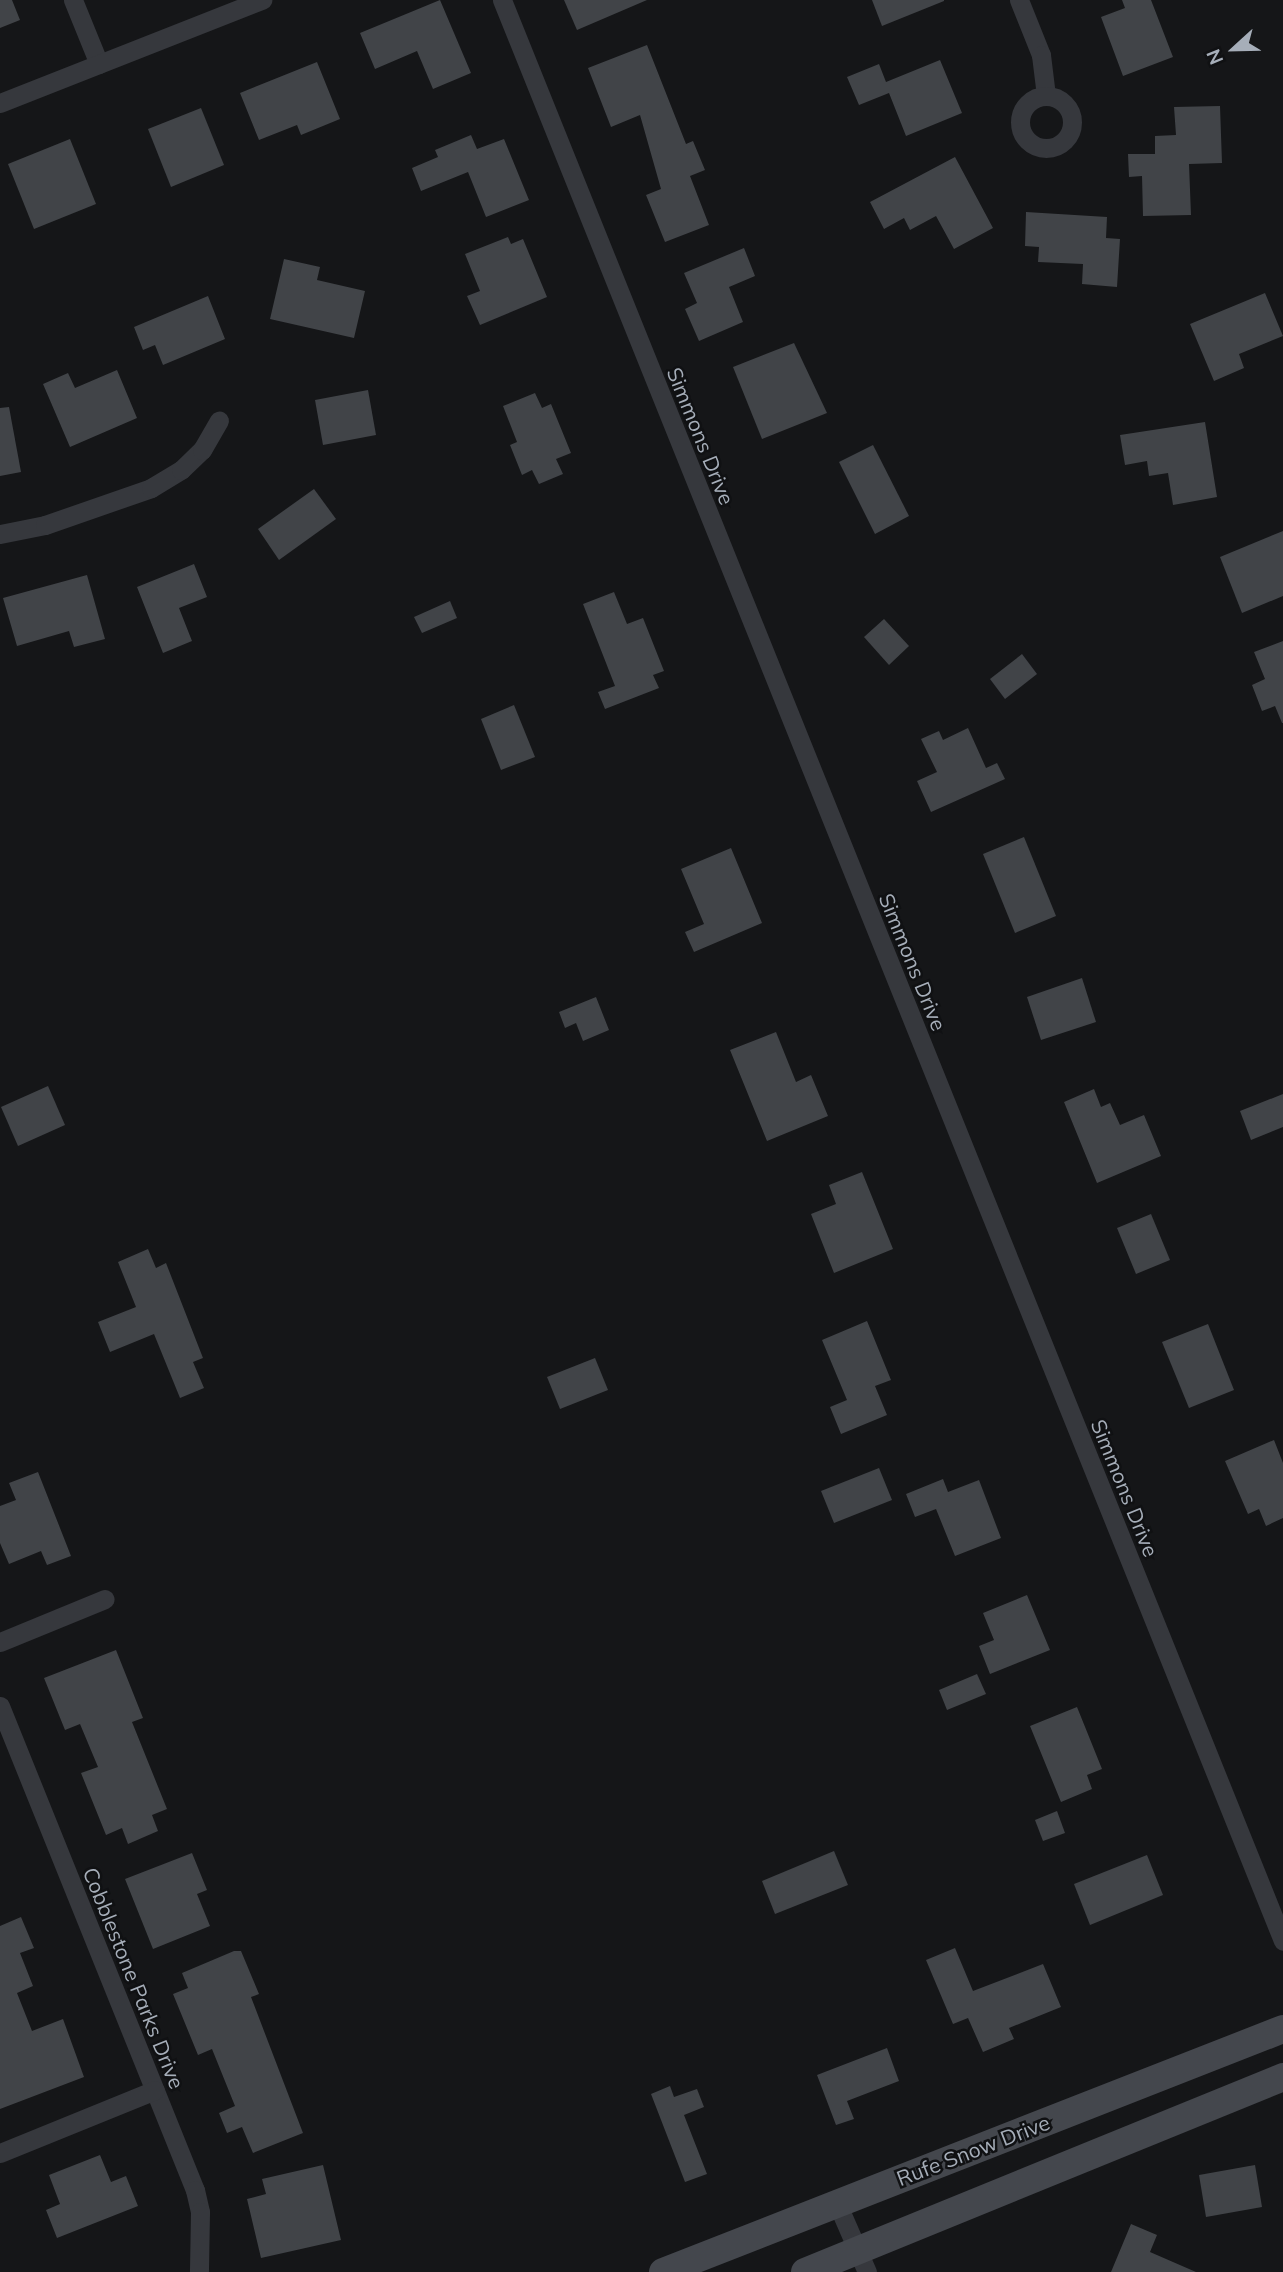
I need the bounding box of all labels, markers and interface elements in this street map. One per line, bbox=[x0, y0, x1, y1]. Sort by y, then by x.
north arrow bbox=[1199, 14, 1269, 84]
text: N bbox=[1201, 46, 1228, 68]
street label: Simmons Drive bbox=[662, 364, 740, 508]
street label: Simmons Drive bbox=[874, 890, 952, 1034]
street label: Simmons Drive bbox=[1086, 1416, 1164, 1560]
street label: Cobblestone Parks Drive bbox=[78, 1864, 190, 2092]
street label: Rufe Snow Drive bbox=[893, 2109, 1053, 2191]

